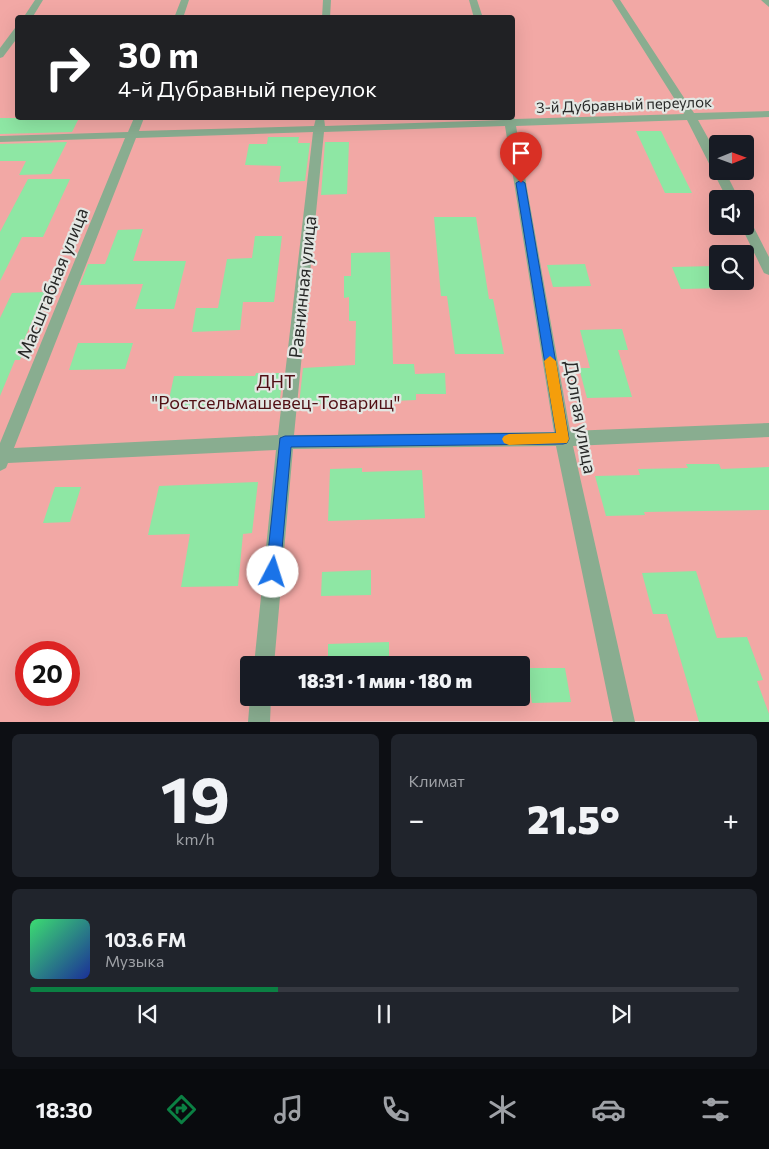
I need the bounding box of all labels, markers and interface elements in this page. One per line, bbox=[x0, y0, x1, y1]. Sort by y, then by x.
text: 30 m bbox=[118, 32, 199, 75]
icon: right bbox=[35, 35, 100, 100]
text: 4-й Дубравный переулок bbox=[118, 75, 377, 102]
street label: 3-й Дубравный переулок bbox=[536, 92, 712, 116]
pin bbox=[500, 132, 542, 183]
north arrow bbox=[709, 135, 754, 180]
map controls bbox=[709, 135, 754, 290]
icon: arrive bbox=[507, 139, 535, 167]
button: sound bbox=[709, 190, 754, 235]
street label: Масштабная улица bbox=[12, 204, 92, 362]
street label: Равнинная улица bbox=[284, 215, 320, 359]
button: search bbox=[709, 245, 754, 290]
street label: Долгая улица bbox=[560, 359, 602, 475]
park label: ДНТ "Ростсельмашевец-Товарищ" bbox=[152, 370, 400, 413]
position arrow bbox=[246, 545, 298, 597]
speed limit sign: 20 bbox=[15, 641, 80, 706]
text: 18:31 · 1 мин · 180 m bbox=[298, 669, 472, 692]
text: 19 bbox=[160, 757, 230, 836]
text: Климат bbox=[409, 771, 465, 790]
text: 21.5° bbox=[527, 795, 620, 842]
text: − bbox=[409, 802, 424, 836]
text: + bbox=[723, 802, 739, 836]
text: km/h bbox=[176, 829, 215, 848]
text: 103.6 FM bbox=[105, 928, 186, 951]
text: Музыка bbox=[105, 951, 164, 970]
icon: previous bbox=[134, 1000, 162, 1028]
icon: pause bbox=[370, 1000, 398, 1028]
icon: next bbox=[607, 1000, 635, 1028]
icon: directions bbox=[164, 1092, 199, 1127]
icon: music bbox=[271, 1092, 306, 1127]
icon: phone bbox=[378, 1092, 413, 1127]
icon: climate bbox=[485, 1092, 520, 1127]
icon: car bbox=[591, 1092, 626, 1127]
icon: filters bbox=[698, 1092, 733, 1127]
text: 18:30 bbox=[36, 1096, 93, 1123]

